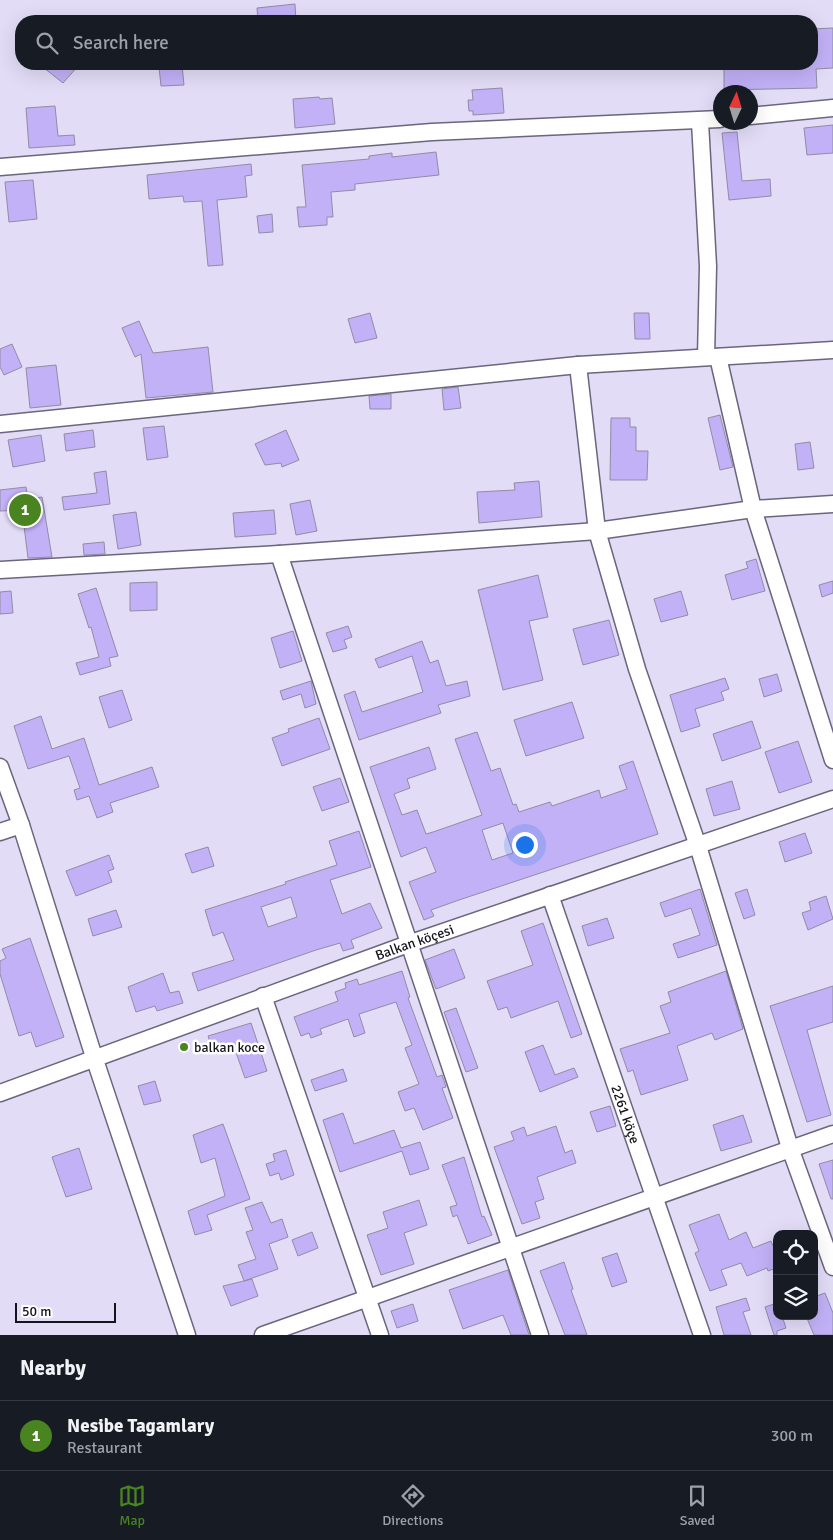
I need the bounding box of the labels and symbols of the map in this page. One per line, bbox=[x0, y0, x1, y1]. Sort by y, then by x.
north arrow bbox=[713, 85, 758, 130]
pin: 1 bbox=[9, 491, 41, 529]
your location bbox=[512, 832, 538, 858]
street label: Balkan köçesi bbox=[373, 921, 456, 964]
place label: balkan koce bbox=[194, 1039, 265, 1056]
marker: balkan koce bbox=[178, 1041, 190, 1053]
street label: 2261 köçe bbox=[608, 1083, 644, 1146]
scale bar bbox=[15, 1300, 116, 1323]

